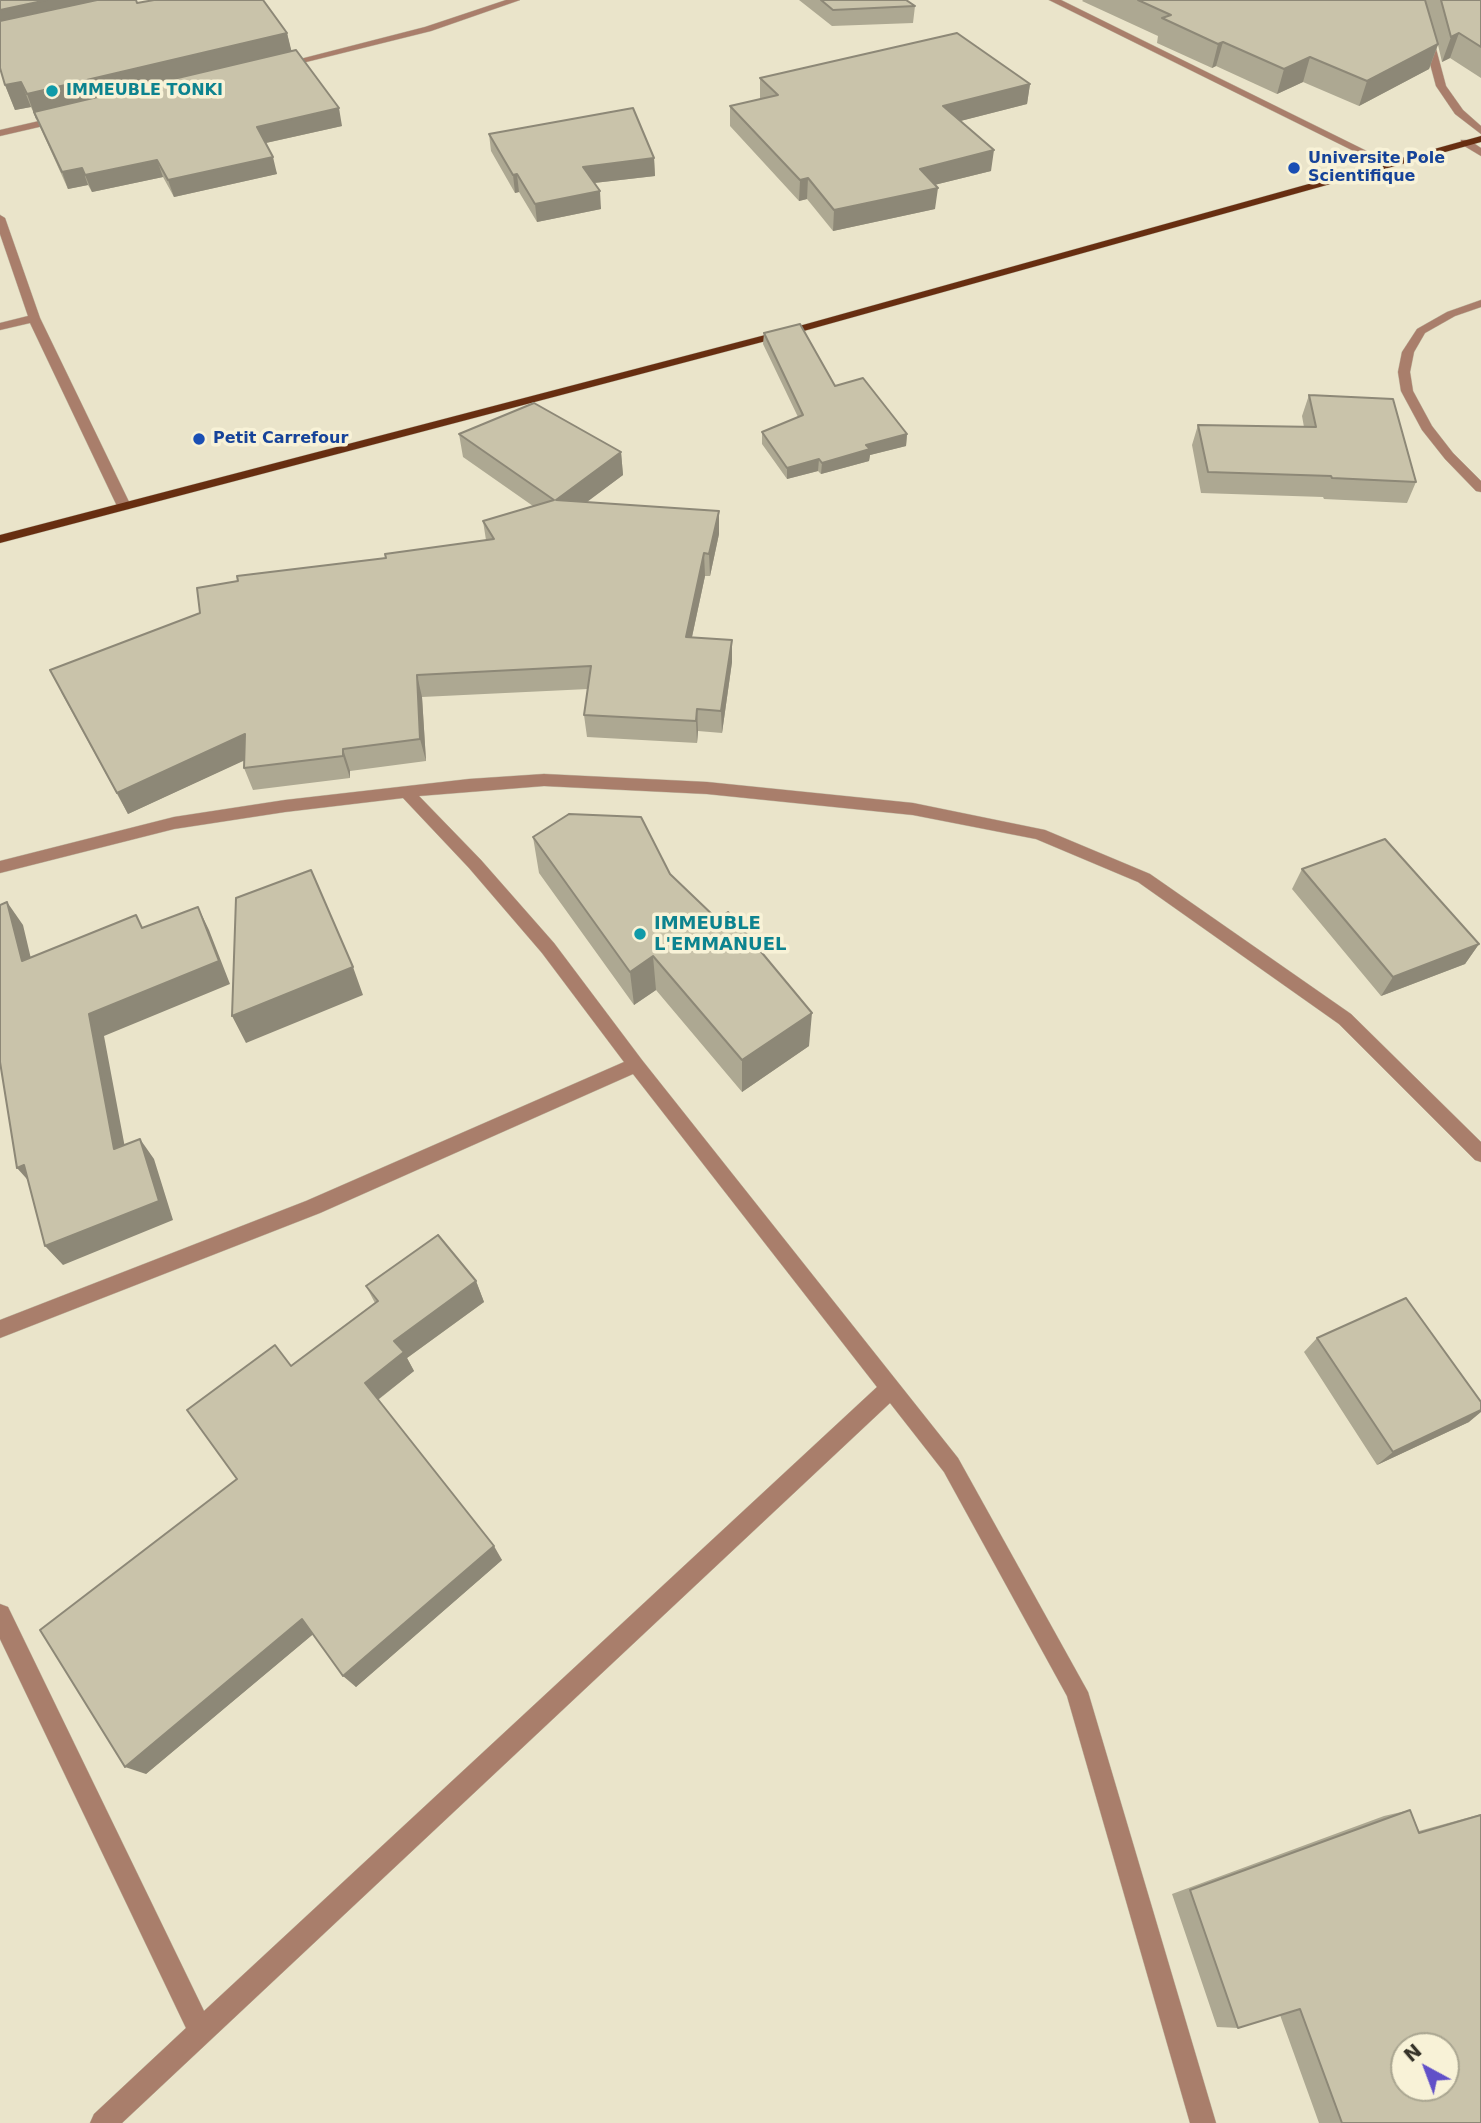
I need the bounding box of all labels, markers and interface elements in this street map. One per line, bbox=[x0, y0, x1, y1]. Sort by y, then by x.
place label: IMMEUBLE TONKI bbox=[66, 81, 223, 101]
marker: IMMEUBLE TONKI bbox=[44, 83, 60, 99]
place label: Universite Pole Scientifique bbox=[1308, 149, 1445, 187]
marker: Universite Pole Scientifique bbox=[1286, 160, 1302, 176]
place label: Petit Carrefour bbox=[213, 429, 348, 449]
marker: Petit Carrefour bbox=[191, 431, 207, 447]
place label: IMMEUBLE L'EMMANUEL bbox=[654, 913, 786, 956]
marker: IMMEUBLE L'EMMANUEL bbox=[632, 926, 648, 942]
north arrow bbox=[1390, 2032, 1460, 2102]
text: N bbox=[1399, 2039, 1426, 2066]

